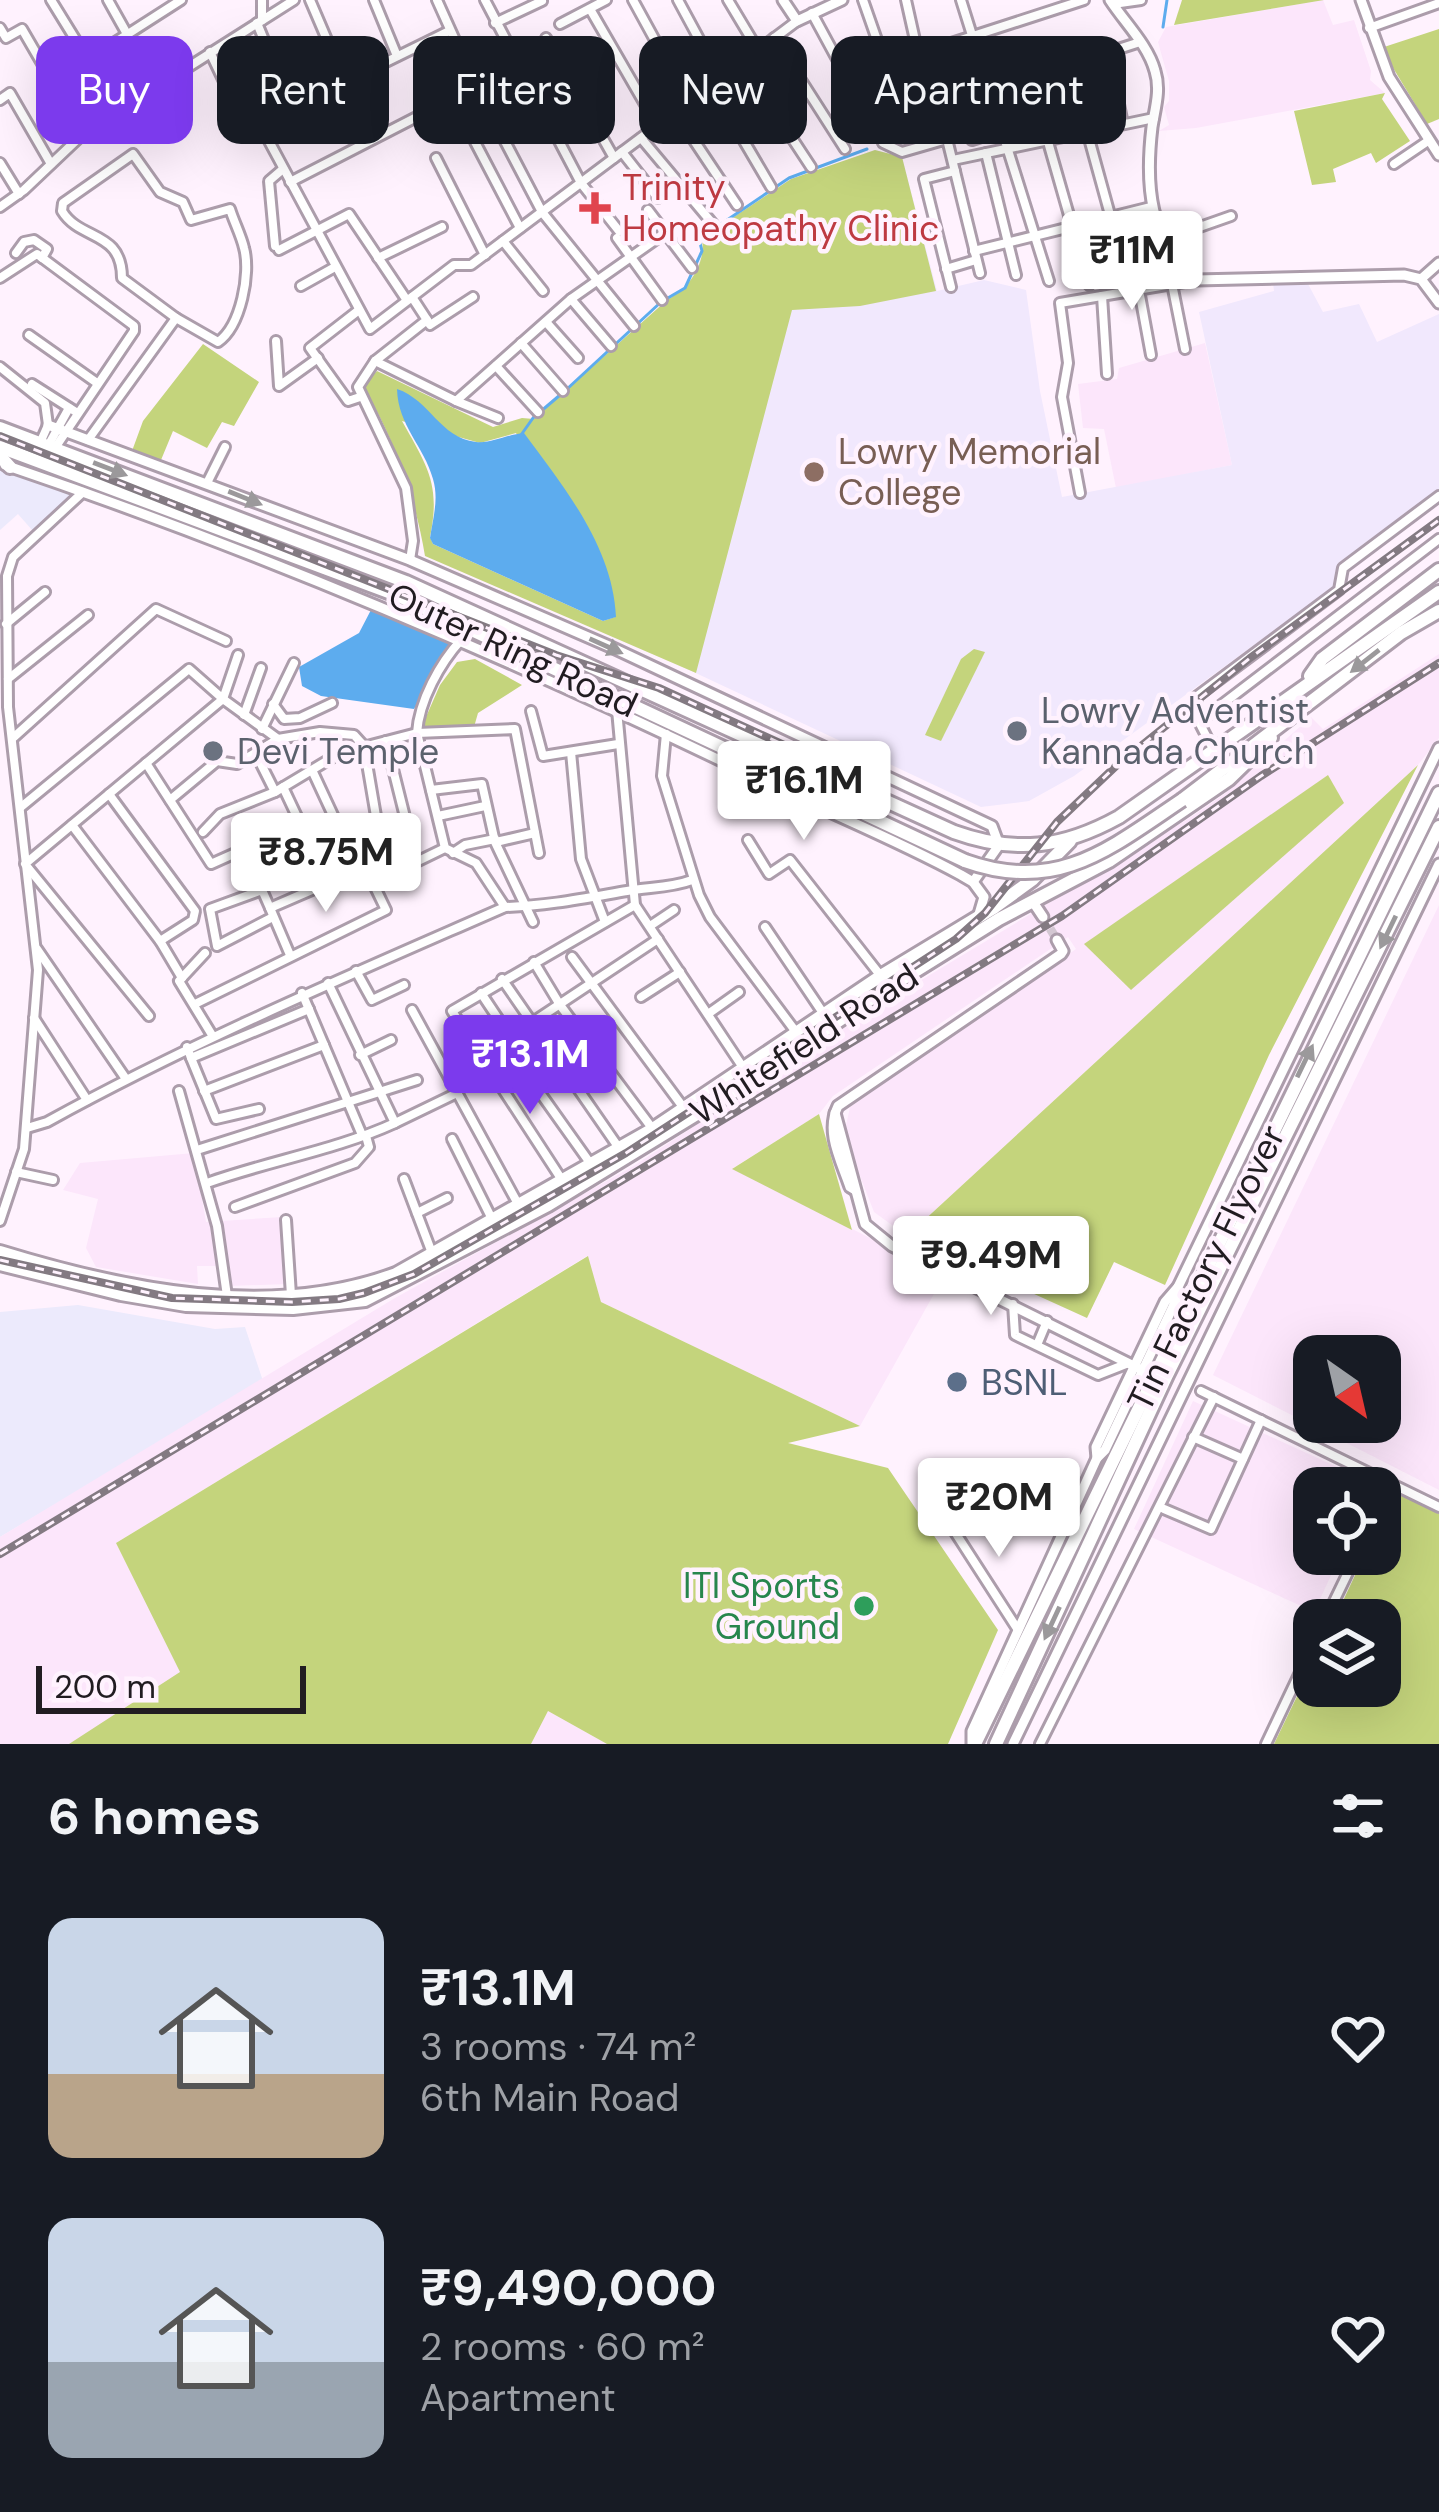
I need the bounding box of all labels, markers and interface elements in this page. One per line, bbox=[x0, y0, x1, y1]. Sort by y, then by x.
chip: Buy bbox=[36, 36, 193, 144]
chip: Rent bbox=[217, 36, 389, 144]
chip: Filters bbox=[413, 36, 615, 144]
chip: New bbox=[639, 36, 807, 144]
chip: Apartment bbox=[831, 36, 1126, 144]
place label: Trinity Homeopathy Clinic bbox=[622, 164, 940, 252]
marker: Trinity Homeopathy Clinic bbox=[579, 192, 611, 224]
pin: ₹11M bbox=[1061, 211, 1203, 313]
text: ₹11M bbox=[1089, 224, 1175, 275]
place label: Lowry Memorial College bbox=[838, 428, 1101, 516]
marker: Lowry Memorial College bbox=[801, 459, 827, 485]
one-way arrow bbox=[92, 460, 128, 479]
one-way arrow bbox=[228, 489, 264, 508]
street label: Outer Ring Road bbox=[381, 572, 645, 728]
one-way arrow bbox=[589, 636, 624, 656]
one-way arrow bbox=[1349, 648, 1380, 673]
place label: Lowry Adventist Kannada Church bbox=[1041, 687, 1315, 775]
marker: Lowry Adventist Kannada Church bbox=[1004, 718, 1030, 744]
place label: Devi Temple bbox=[237, 728, 439, 775]
marker: Devi Temple bbox=[200, 738, 226, 764]
pin: ₹16.1M bbox=[706, 741, 902, 843]
text: ₹16.1M bbox=[745, 754, 863, 805]
pin: ₹8.75M bbox=[228, 813, 424, 915]
text: ₹8.75M bbox=[258, 826, 394, 877]
one-way arrow bbox=[1378, 915, 1398, 950]
street label: Whitefield Road bbox=[681, 953, 927, 1135]
pin: ₹13.1M bbox=[432, 1015, 628, 1117]
text: ₹13.1M bbox=[471, 1028, 590, 1079]
one-way arrow bbox=[1295, 1043, 1315, 1078]
street label: Tin Factory Flyover bbox=[1116, 1117, 1296, 1419]
pin: ₹9.49M bbox=[893, 1216, 1089, 1318]
text: ₹9.49M bbox=[920, 1229, 1062, 1280]
north arrow bbox=[1293, 1335, 1401, 1443]
map controls bbox=[1293, 1335, 1401, 1707]
place label: BSNL bbox=[981, 1359, 1067, 1406]
marker: BSNL bbox=[944, 1369, 970, 1395]
pin: ₹20M bbox=[928, 1458, 1070, 1560]
button: locate bbox=[1293, 1467, 1401, 1575]
text: ₹20M bbox=[945, 1471, 1053, 1522]
place label: ITI Sports Ground bbox=[683, 1562, 840, 1650]
marker: ITI Sports Ground bbox=[851, 1593, 877, 1619]
button: layers bbox=[1293, 1599, 1401, 1707]
one-way arrow bbox=[1042, 1606, 1062, 1641]
scale bar bbox=[36, 1660, 306, 1713]
text: 200 m bbox=[54, 1665, 156, 1708]
text: 6 homes bbox=[48, 1783, 261, 1850]
icon: filters bbox=[1325, 1783, 1391, 1849]
text: ₹13.1M bbox=[420, 1954, 576, 2021]
icon: home bbox=[144, 1966, 288, 2110]
icon: heart bbox=[1325, 2005, 1391, 2071]
text: 3 rooms · 74 m² bbox=[420, 2021, 696, 2072]
text: 6th Main Road bbox=[420, 2072, 680, 2123]
text: ₹9,490,000 bbox=[420, 2254, 716, 2321]
icon: home bbox=[144, 2266, 288, 2410]
icon: heart bbox=[1325, 2305, 1391, 2371]
text: 2 rooms · 60 m² bbox=[420, 2321, 705, 2372]
text: Apartment bbox=[420, 2372, 616, 2423]

